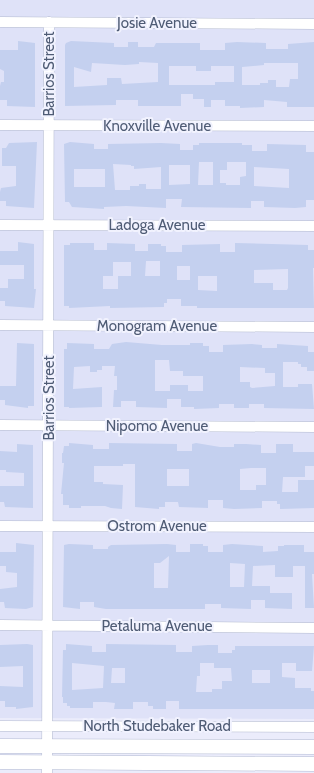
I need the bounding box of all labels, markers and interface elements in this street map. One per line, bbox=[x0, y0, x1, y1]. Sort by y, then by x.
street label: Josie Avenue bbox=[116, 14, 197, 32]
street label: Barrios Street bbox=[40, 31, 58, 117]
street label: Knoxville Avenue bbox=[103, 117, 211, 135]
street label: Ladoga Avenue bbox=[109, 216, 206, 234]
street label: Monogram Avenue bbox=[97, 317, 217, 335]
street label: Barrios Street bbox=[40, 355, 58, 441]
street label: Nipomo Avenue bbox=[106, 417, 209, 435]
street label: Ostrom Avenue bbox=[107, 517, 207, 535]
street label: Petaluma Avenue bbox=[101, 617, 213, 635]
street label: North Studebaker Road bbox=[83, 717, 231, 735]

